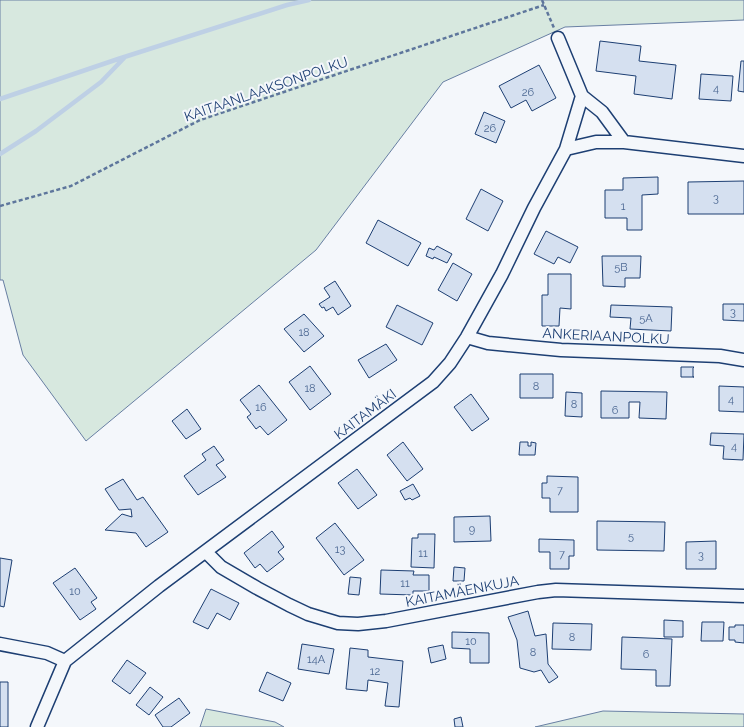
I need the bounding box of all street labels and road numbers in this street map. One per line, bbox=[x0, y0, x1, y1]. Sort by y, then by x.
street label: KAITAANLAAKSONPOLKU bbox=[182, 53, 350, 125]
street label: ANKERIAANPOLKU bbox=[542, 325, 670, 347]
street label: KAITAMÄKI bbox=[330, 384, 399, 442]
street label: KAITAMÄENKUJA bbox=[404, 570, 521, 610]

